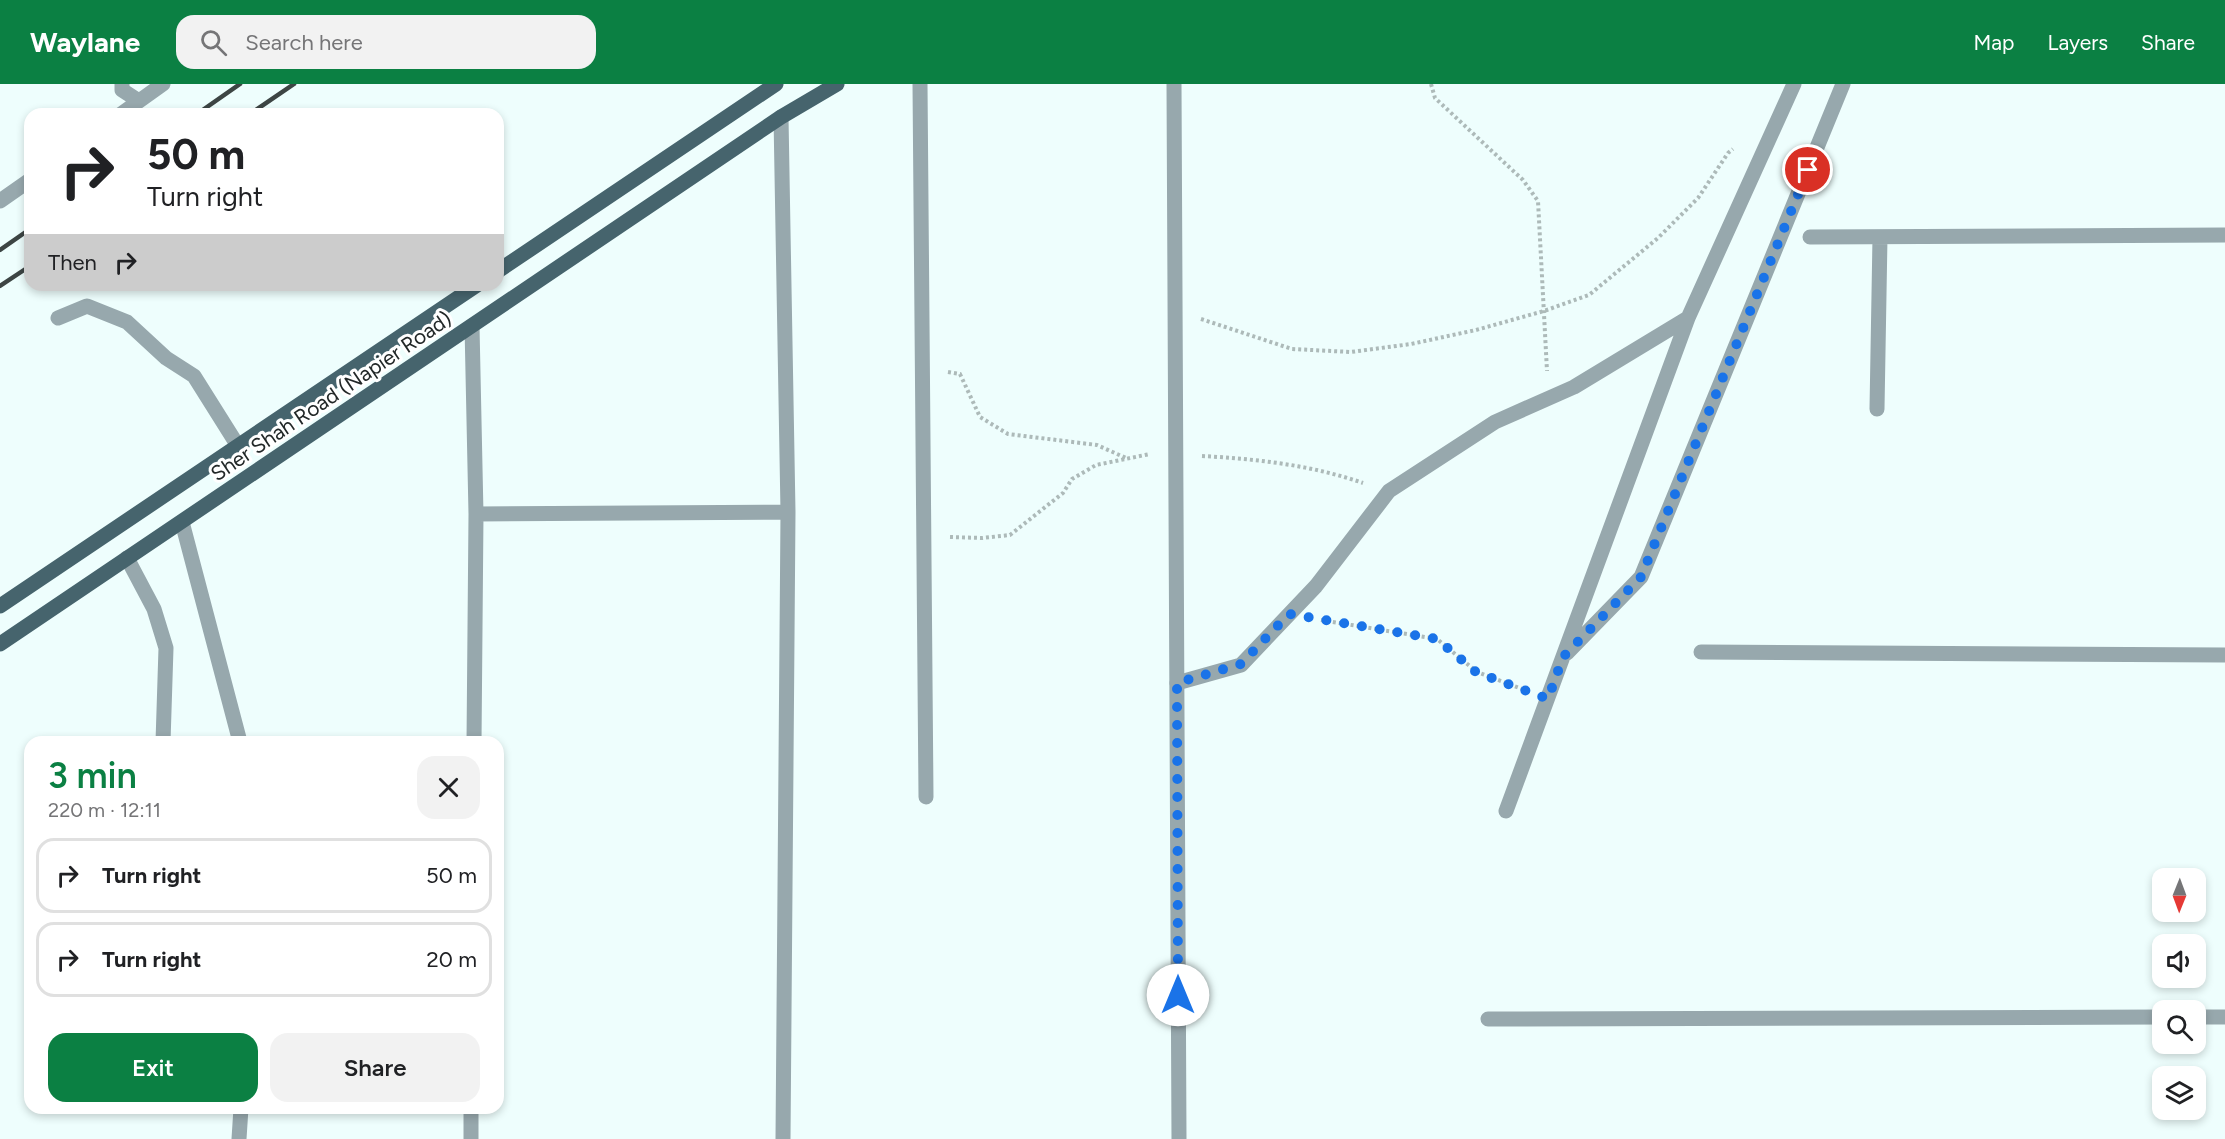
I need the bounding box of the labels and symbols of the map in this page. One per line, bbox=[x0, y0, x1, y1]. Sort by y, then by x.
pin bbox=[1782, 144, 1833, 195]
street label: Sher Shah Road (Napier Road) bbox=[206, 306, 456, 486]
north arrow bbox=[2152, 868, 2206, 922]
position arrow bbox=[1146, 963, 1210, 1027]

